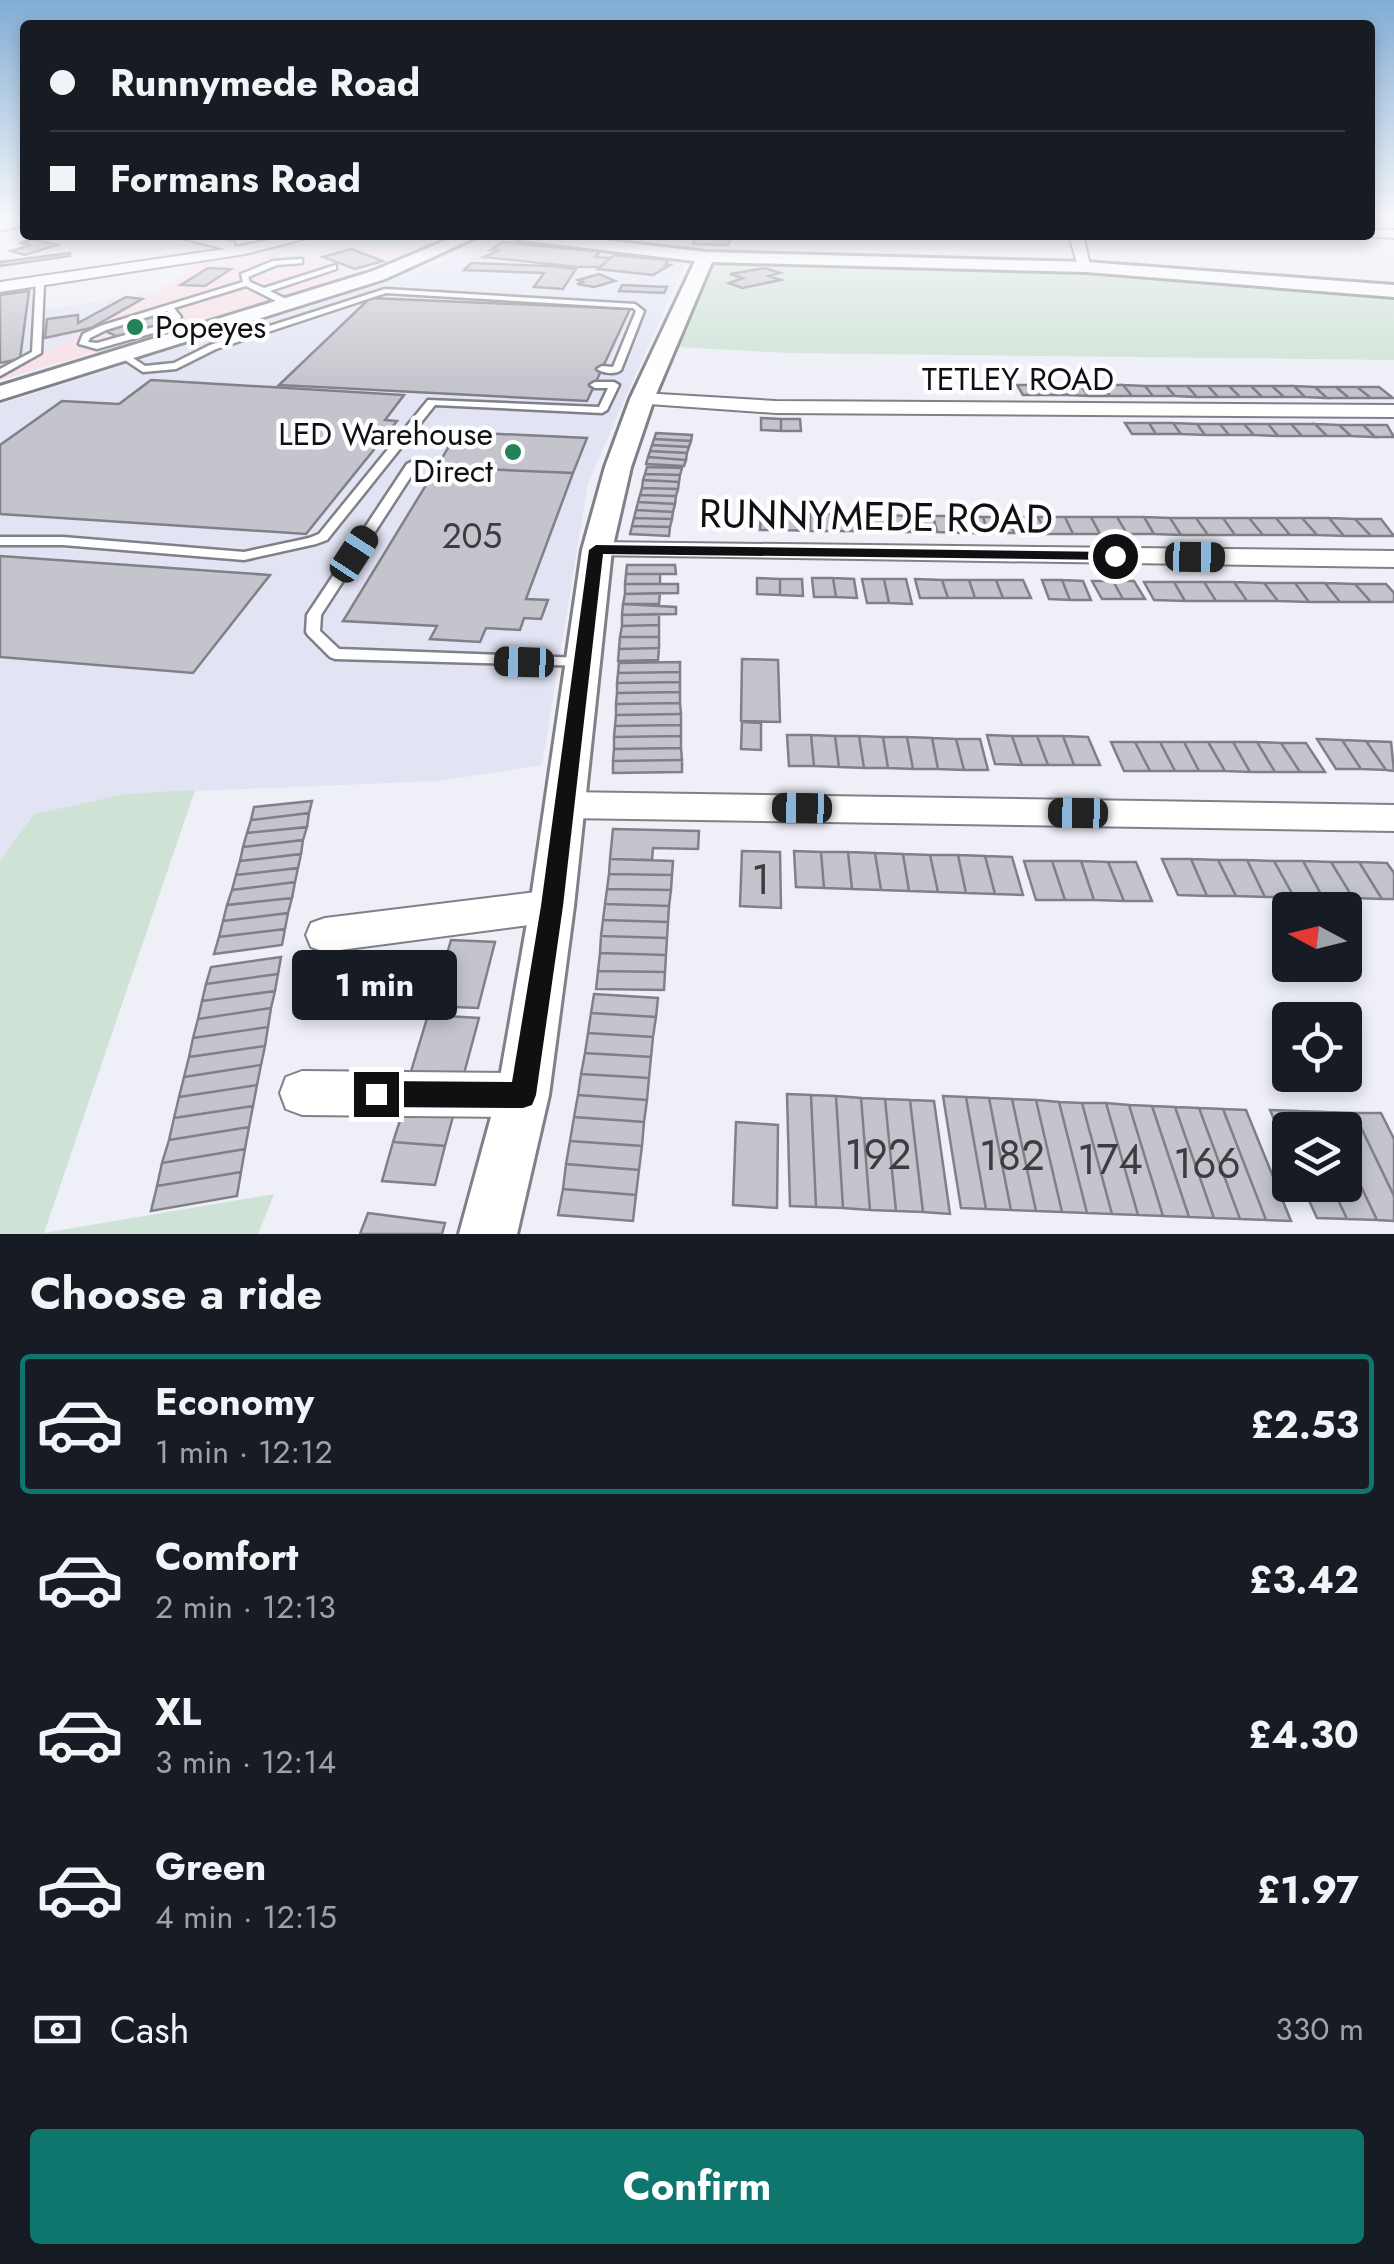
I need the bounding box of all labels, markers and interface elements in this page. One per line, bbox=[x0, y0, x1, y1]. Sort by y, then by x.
text: Runnymede Road bbox=[110, 55, 420, 110]
text: Formans Road bbox=[110, 151, 361, 206]
place label: Popeyes bbox=[155, 304, 266, 350]
marker: Popeyes bbox=[124, 316, 146, 338]
street label: TETLEY ROAD bbox=[922, 356, 1114, 402]
place label: LED Warehouse Direct bbox=[278, 411, 493, 494]
marker: LED Warehouse Direct bbox=[502, 441, 524, 463]
street label: RUNNYMEDE ROAD bbox=[699, 484, 1053, 548]
house number: 205 bbox=[442, 511, 502, 561]
car bbox=[325, 521, 383, 587]
route start bbox=[1093, 534, 1138, 579]
car bbox=[1165, 541, 1225, 573]
car bbox=[493, 646, 555, 678]
car bbox=[772, 792, 832, 824]
car bbox=[1048, 797, 1108, 829]
house number: 1 bbox=[752, 849, 770, 910]
north arrow bbox=[1272, 892, 1362, 982]
map controls bbox=[1272, 892, 1362, 1202]
callout: 1 min bbox=[294, 949, 458, 1019]
text: 1 min bbox=[335, 962, 414, 1008]
button: locate bbox=[1272, 1002, 1362, 1092]
route end bbox=[354, 1072, 399, 1117]
button: layers bbox=[1272, 1112, 1362, 1202]
house number: 192 bbox=[845, 1124, 912, 1185]
house number: 182 bbox=[979, 1125, 1045, 1186]
house number: 174 bbox=[1077, 1129, 1143, 1190]
house number: 166 bbox=[1173, 1133, 1241, 1194]
text: Choose a ride bbox=[30, 1261, 322, 1326]
text: Economy bbox=[155, 1374, 314, 1429]
icon: car bbox=[35, 1379, 125, 1469]
text: £2.53 bbox=[1251, 1397, 1359, 1452]
text: 1 min · 12:12 bbox=[155, 1429, 333, 1475]
text: Comfort bbox=[155, 1529, 298, 1584]
icon: car bbox=[35, 1534, 125, 1624]
text: £3.42 bbox=[1249, 1552, 1359, 1607]
text: 2 min · 12:13 bbox=[155, 1584, 336, 1630]
text: XL bbox=[155, 1684, 201, 1739]
icon: car bbox=[35, 1689, 125, 1779]
text: £4.30 bbox=[1248, 1707, 1359, 1762]
text: 3 min · 12:14 bbox=[155, 1739, 336, 1785]
text: Green bbox=[155, 1839, 266, 1894]
icon: car bbox=[35, 1844, 125, 1934]
text: £1.97 bbox=[1257, 1862, 1359, 1917]
text: 4 min · 12:15 bbox=[155, 1894, 337, 1940]
icon: cash bbox=[30, 2002, 85, 2057]
text: Cash bbox=[110, 2002, 190, 2057]
text: 330 m bbox=[1275, 2006, 1364, 2052]
button: Confirm bbox=[30, 2129, 1364, 2244]

